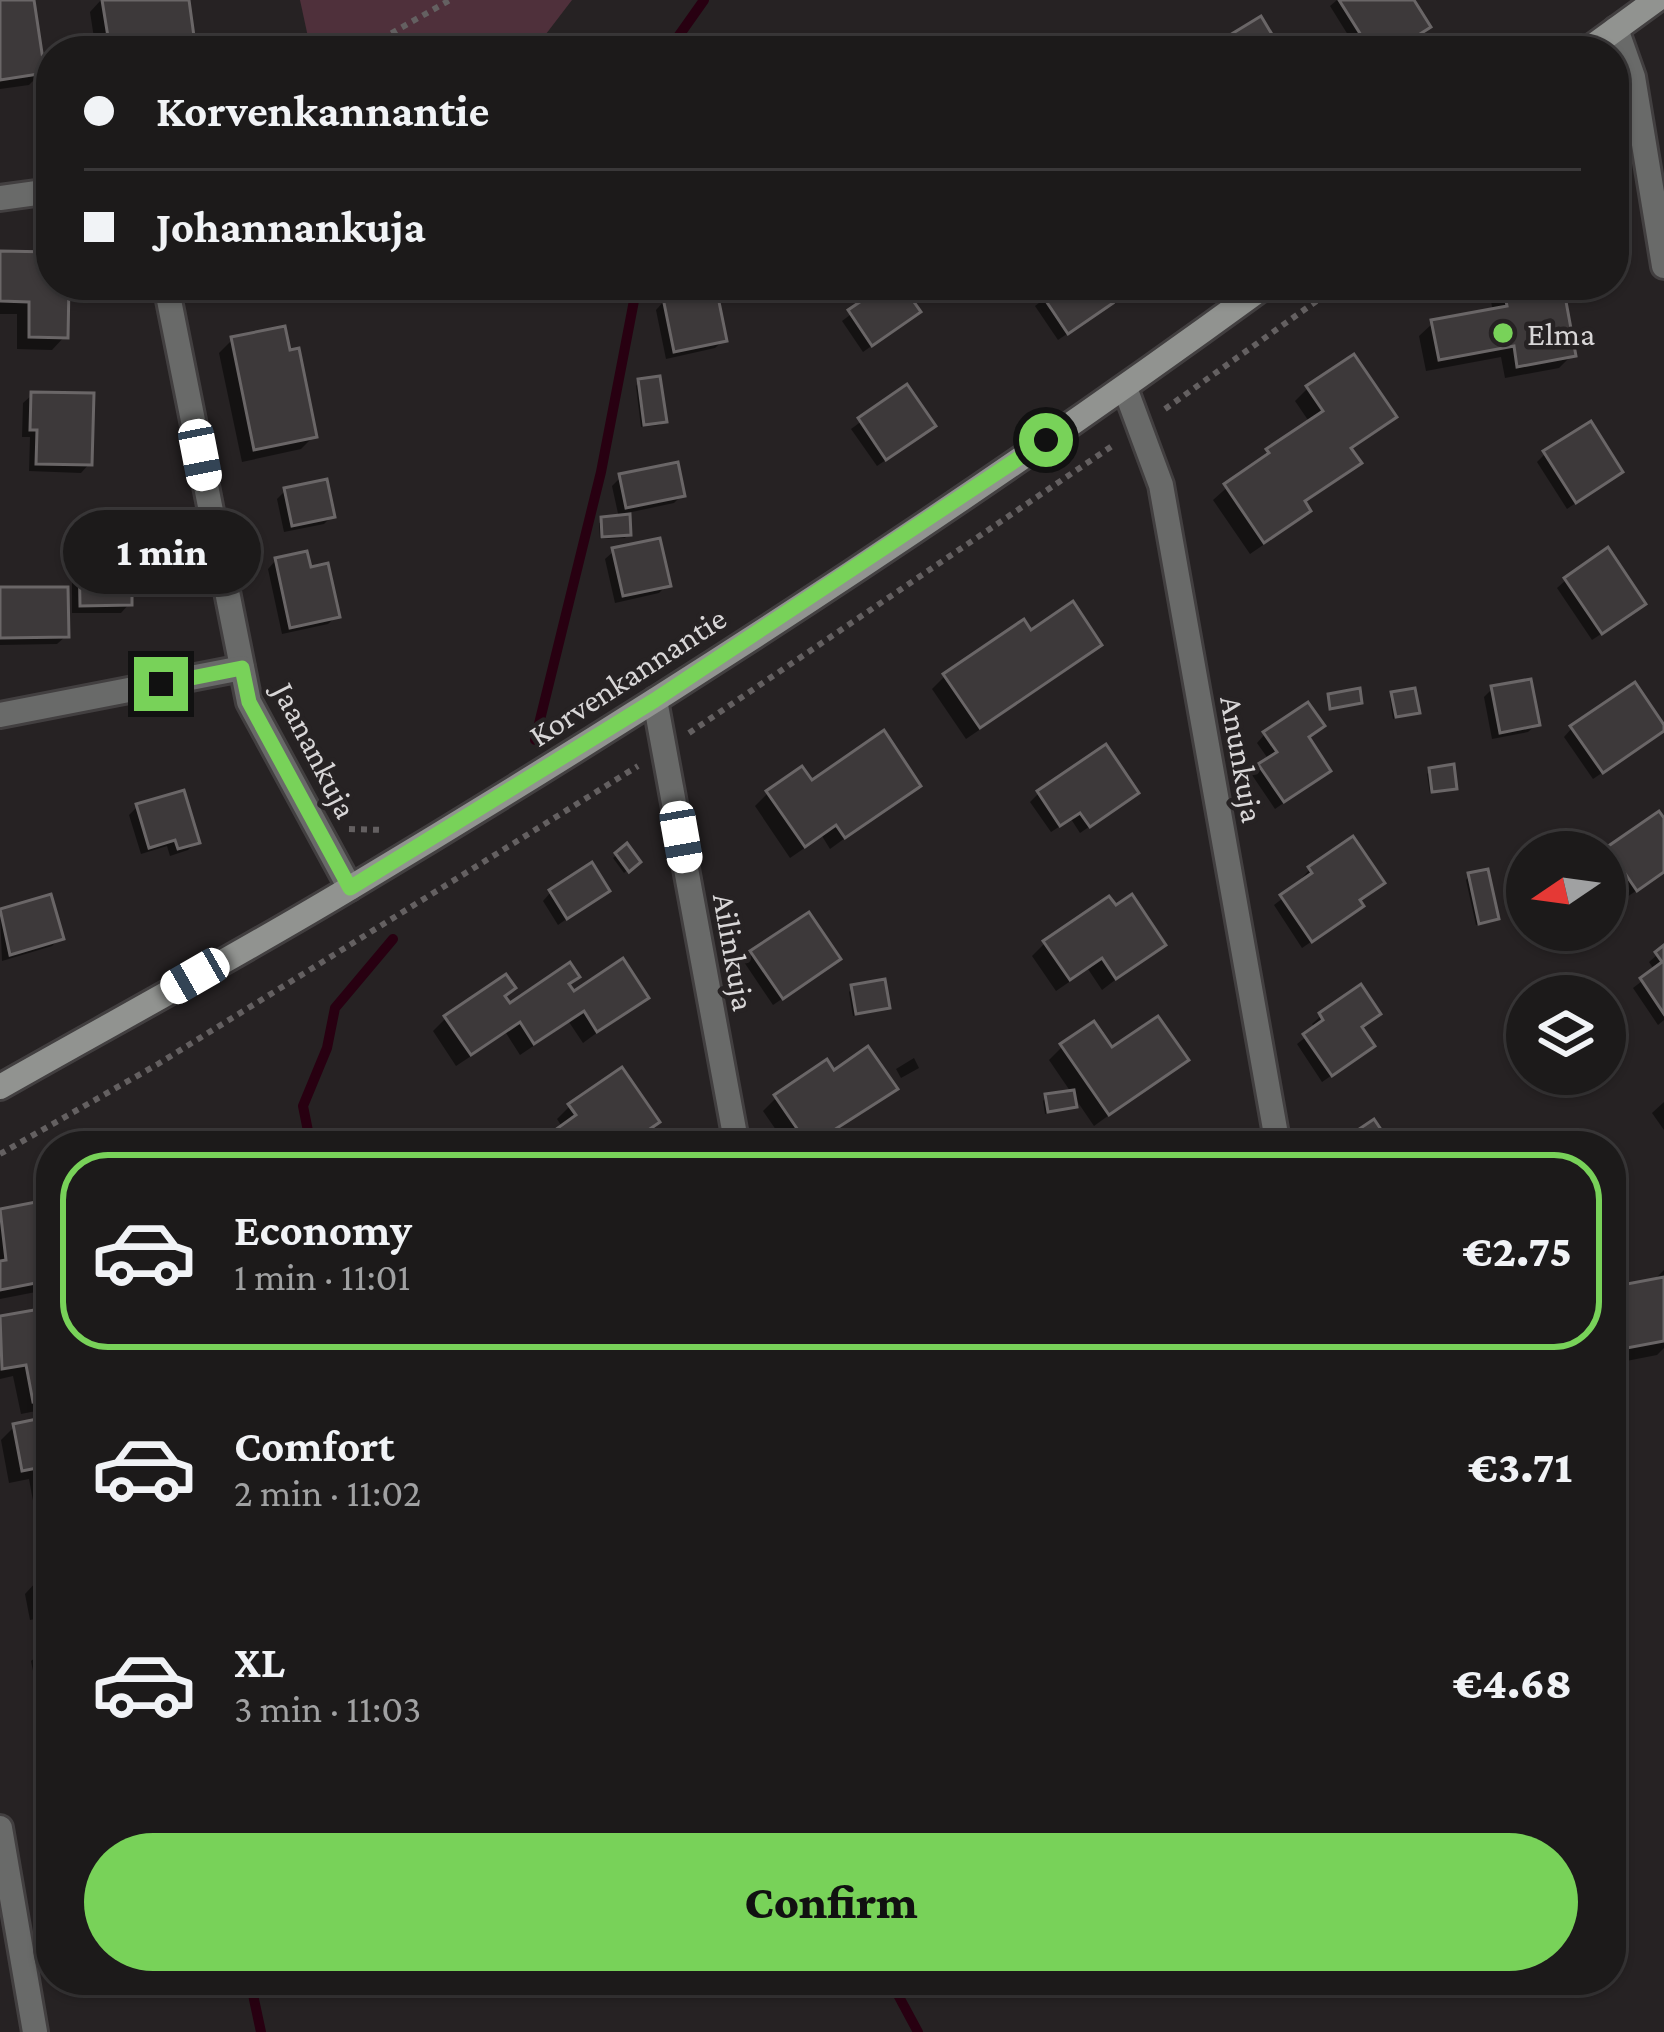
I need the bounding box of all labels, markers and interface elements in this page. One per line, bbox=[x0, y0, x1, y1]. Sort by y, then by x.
text: Korvenkannantie bbox=[156, 86, 489, 136]
text: Johannankuja bbox=[156, 202, 426, 252]
place label: Elma bbox=[1527, 315, 1595, 352]
marker: Elma bbox=[1490, 320, 1516, 346]
route start bbox=[1019, 413, 1073, 467]
car bbox=[175, 416, 225, 494]
callout: 1 min bbox=[62, 510, 260, 594]
text: 1 min bbox=[116, 530, 208, 573]
street label: Korvenkannantie bbox=[522, 599, 733, 754]
route end bbox=[134, 657, 188, 711]
street label: Jaanankuja bbox=[264, 673, 366, 824]
street label: Anunkuja bbox=[1213, 693, 1272, 825]
car bbox=[657, 798, 705, 876]
north arrow bbox=[1506, 831, 1626, 951]
map controls bbox=[1506, 831, 1626, 1095]
street label: Ailinkuja bbox=[706, 890, 763, 1014]
car bbox=[155, 942, 235, 1010]
button: layers bbox=[1506, 975, 1626, 1095]
icon: car bbox=[90, 1197, 198, 1305]
text: Economy bbox=[234, 1205, 412, 1255]
text: €2.75 bbox=[1462, 1226, 1572, 1276]
text: 1 min · 11:01 bbox=[234, 1255, 411, 1298]
icon: car bbox=[90, 1413, 198, 1521]
text: Comfort bbox=[234, 1421, 395, 1471]
text: €3.71 bbox=[1468, 1442, 1572, 1492]
text: 2 min · 11:02 bbox=[234, 1471, 421, 1514]
icon: car bbox=[90, 1629, 198, 1737]
text: XL bbox=[234, 1637, 285, 1687]
text: €4.68 bbox=[1453, 1658, 1572, 1708]
text: 3 min · 11:03 bbox=[234, 1687, 421, 1730]
button: Confirm bbox=[84, 1833, 1578, 1971]

